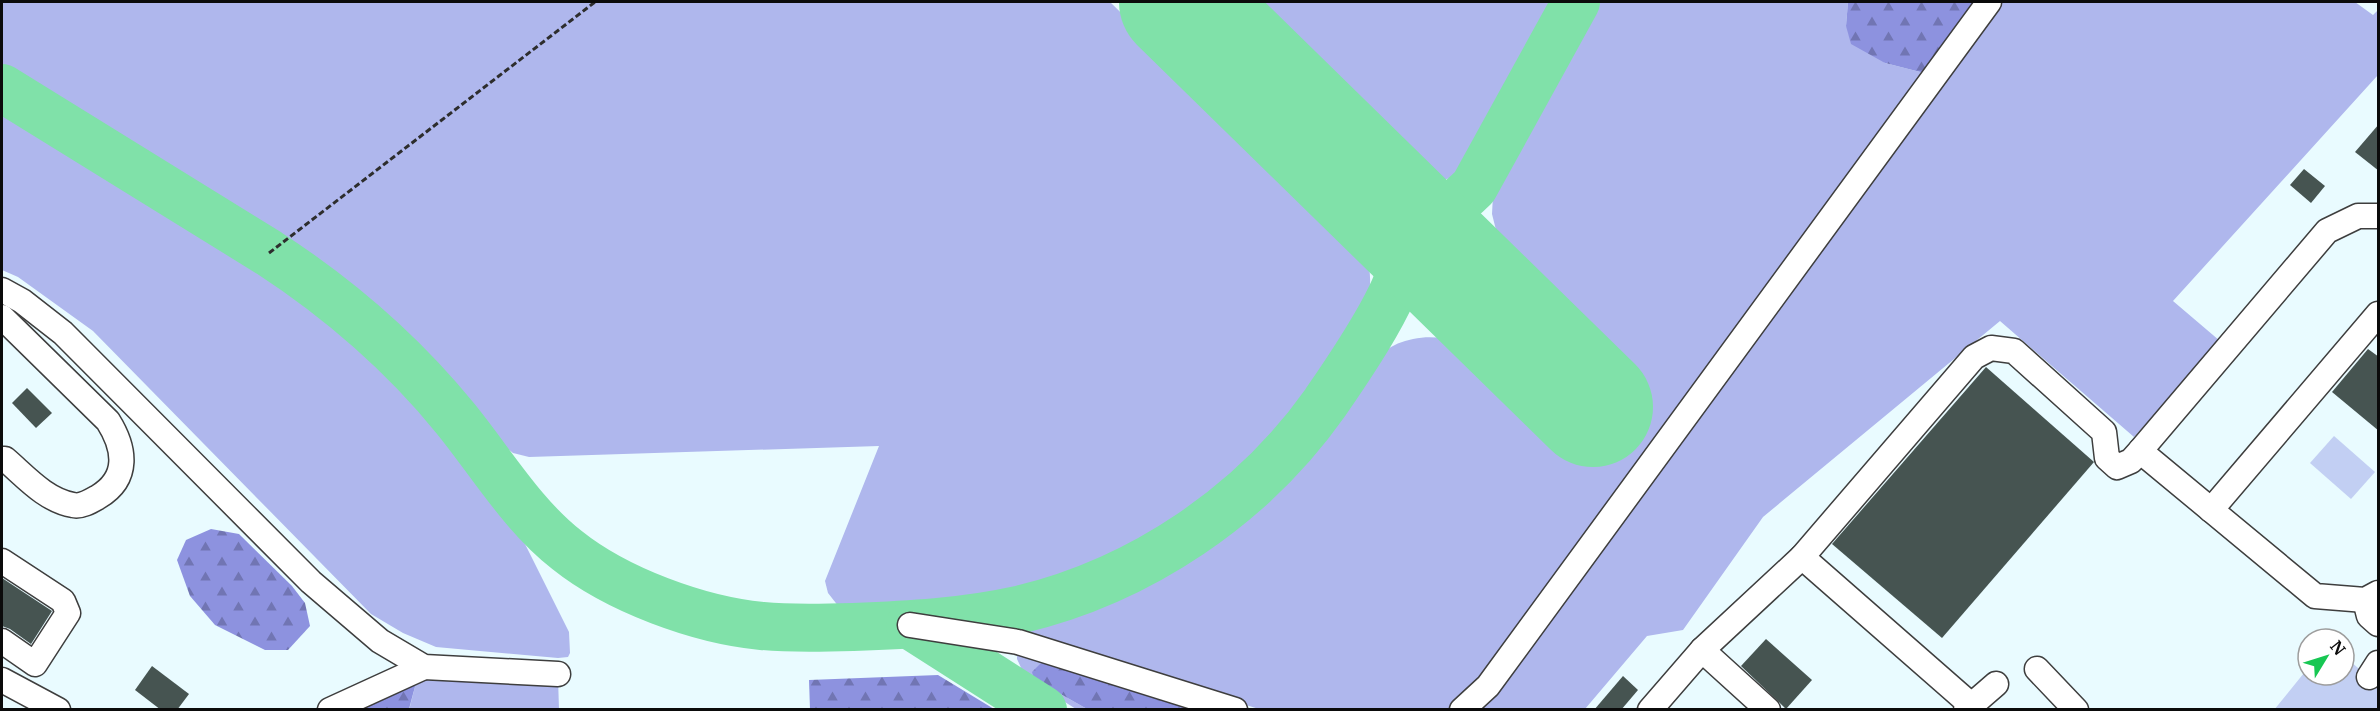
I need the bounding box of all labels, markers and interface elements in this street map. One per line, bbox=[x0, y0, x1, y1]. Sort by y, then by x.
north arrow bbox=[2296, 627, 2356, 687]
text: N bbox=[2326, 637, 2350, 659]

